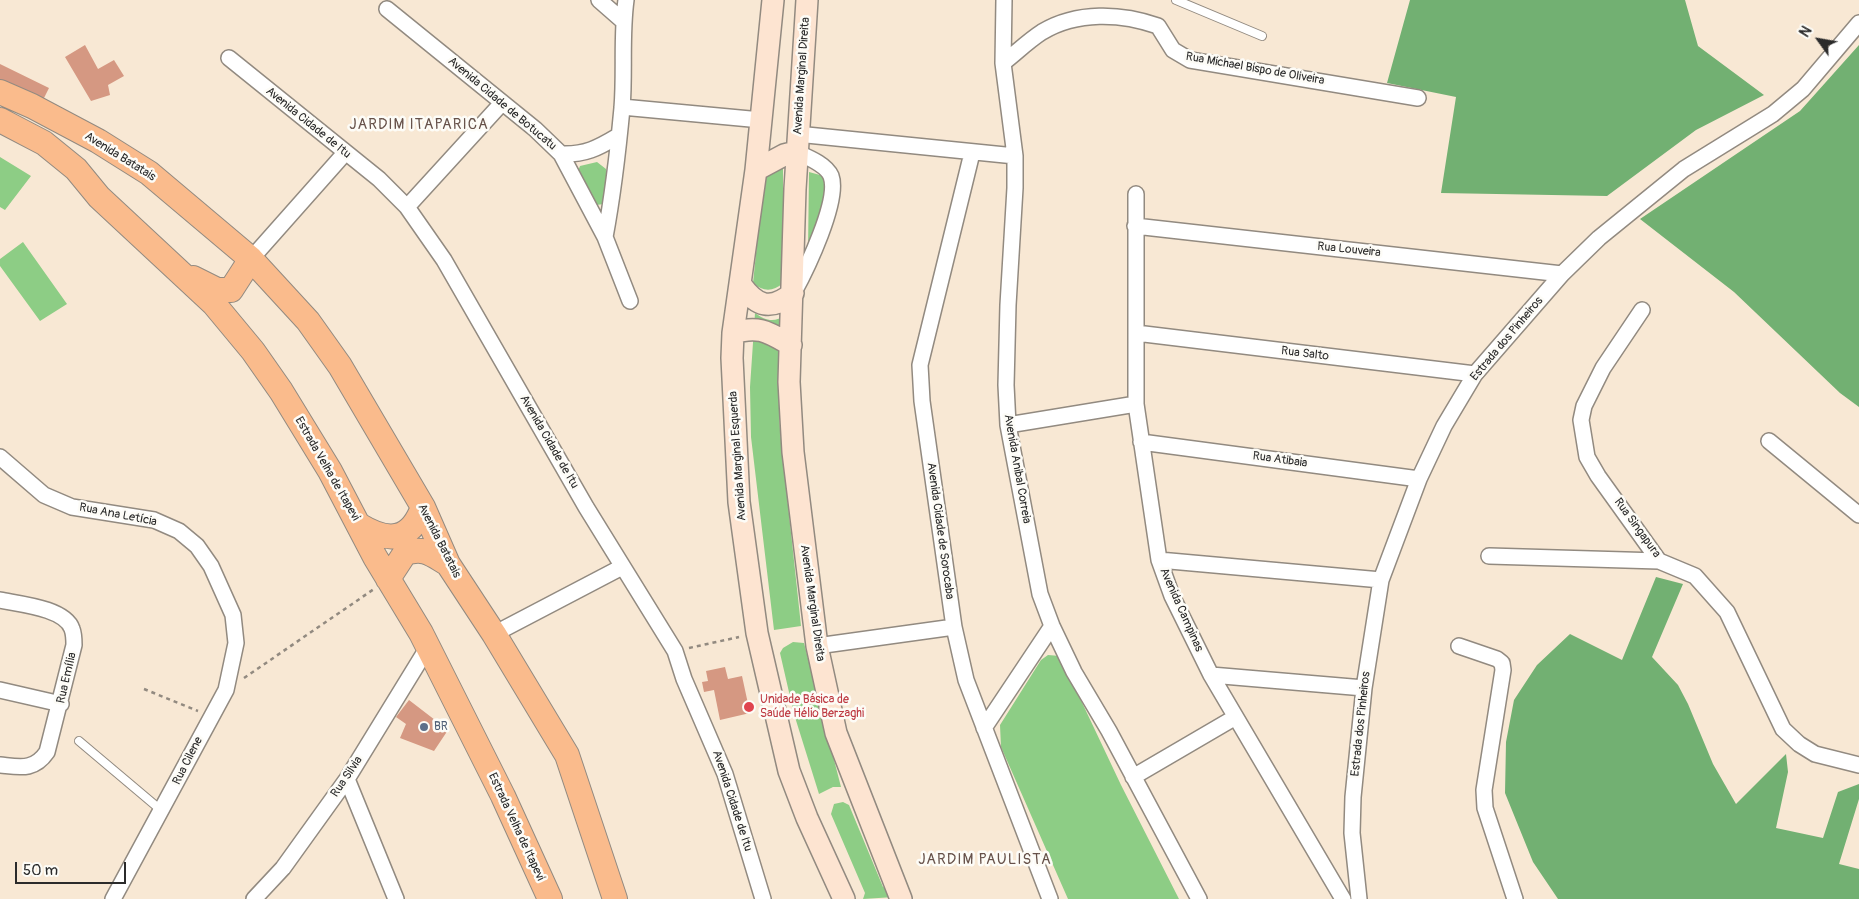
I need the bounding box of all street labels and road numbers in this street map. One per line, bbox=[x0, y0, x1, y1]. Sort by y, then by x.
street label: Avenida Marginal Direita bbox=[791, 17, 813, 135]
street label: Rua Michael Bispo de Oliveira bbox=[1185, 50, 1325, 88]
street label: Avenida Cidade de Botucatu bbox=[445, 54, 559, 154]
street label: Avenida Cidade de Itu bbox=[263, 84, 353, 162]
street label: Avenida Batatais bbox=[82, 129, 158, 185]
street label: Rua Louveira bbox=[1317, 240, 1381, 260]
street label: Estrada dos Pinheiros bbox=[1468, 294, 1546, 384]
street label: Rua Salto bbox=[1280, 344, 1330, 364]
street label: Avenida Marginal Esquerda bbox=[726, 391, 750, 521]
street label: Avenida Cidade de Itu bbox=[516, 393, 582, 491]
street label: Avenida Anibal Correia bbox=[1000, 413, 1034, 525]
street label: Estrada Velha de Itapevi bbox=[291, 414, 363, 524]
street label: Rua Atibaia bbox=[1252, 449, 1308, 471]
street label: Avenida Cidade de Sorocaba bbox=[923, 462, 957, 600]
street label: Rua Singapura bbox=[1611, 495, 1663, 561]
street label: Rua Ana Letícia bbox=[78, 500, 158, 530]
street label: Avenida Batatais bbox=[414, 502, 464, 580]
street label: Avenida Marginal Direita bbox=[797, 544, 827, 662]
street label: Avenida Campinas bbox=[1156, 566, 1206, 654]
street label: Rua Emília bbox=[54, 651, 80, 705]
street label: Estrada dos Pinheiros bbox=[1348, 671, 1374, 777]
street label: Rua Cilene bbox=[170, 735, 206, 787]
street label: Avenida Cidade de Itu bbox=[709, 749, 755, 853]
street label: Rua Silvia bbox=[328, 754, 366, 800]
street label: Estrada Velha de Itapevi bbox=[485, 771, 547, 883]

